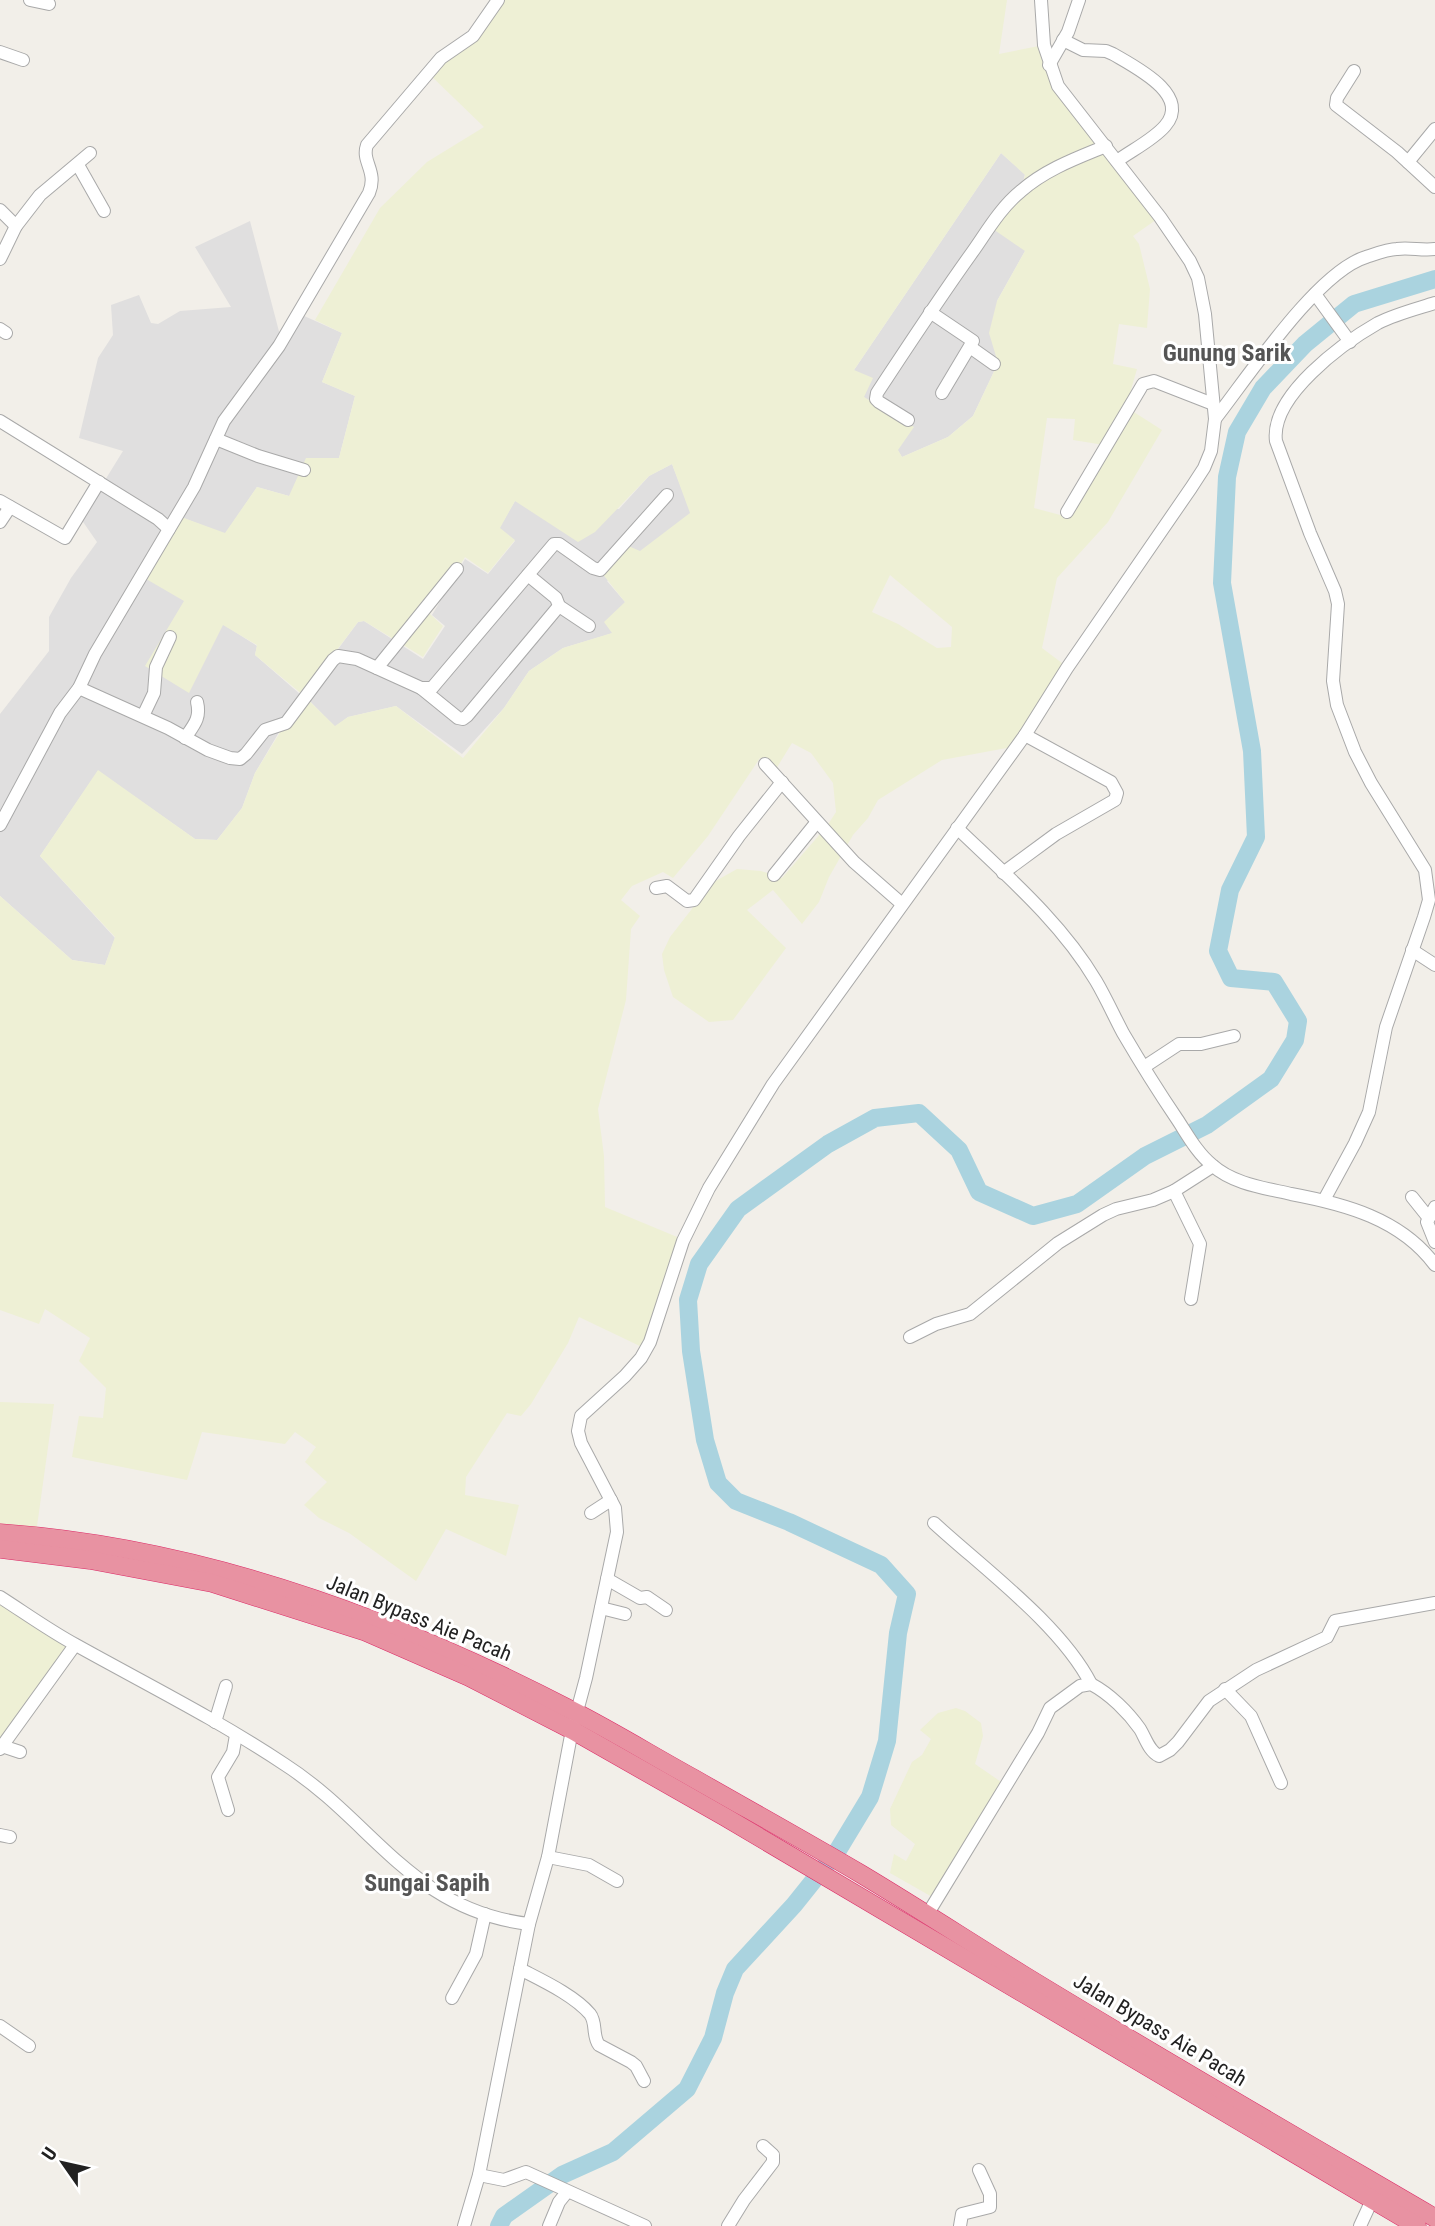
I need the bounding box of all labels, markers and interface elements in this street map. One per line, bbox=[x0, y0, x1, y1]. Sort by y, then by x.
district label: Gunung Sarik bbox=[1163, 339, 1292, 367]
street label: Jalan Bypass Aie Pacah bbox=[323, 1570, 515, 1666]
district label: Sungai Sapih bbox=[364, 1869, 490, 1897]
street label: Jalan Bypass Aie Pacah bbox=[1069, 1969, 1251, 2091]
north arrow bbox=[28, 2128, 98, 2198]
text: U bbox=[37, 2143, 62, 2165]

